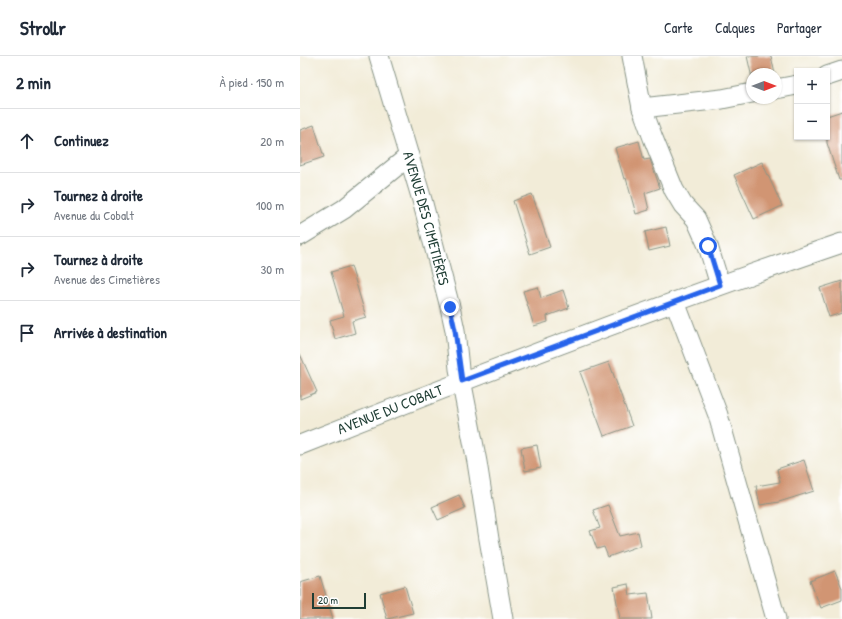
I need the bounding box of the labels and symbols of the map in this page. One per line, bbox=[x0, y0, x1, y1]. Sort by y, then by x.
north arrow bbox=[746, 68, 782, 104]
street label: AVENUE DES CIMETIÈRES bbox=[398, 149, 455, 287]
route start bbox=[699, 237, 717, 255]
route end bbox=[441, 298, 459, 316]
street label: AVENUE DU COBALT bbox=[334, 379, 447, 439]
scale bar bbox=[312, 591, 366, 610]

